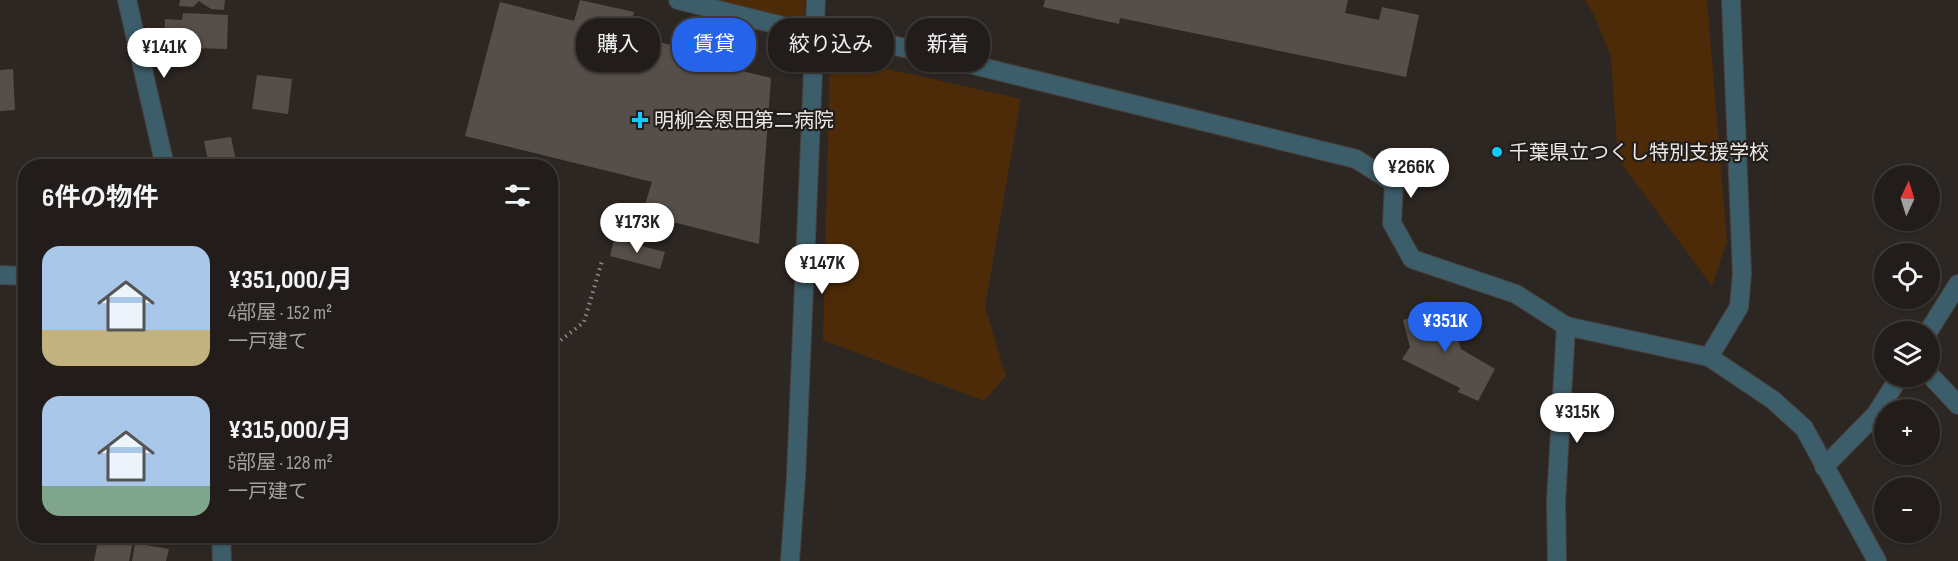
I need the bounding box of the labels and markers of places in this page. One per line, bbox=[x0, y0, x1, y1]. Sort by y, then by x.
pin: ¥141K bbox=[122, 28, 206, 79]
place label: 明柳会恩田第二病院 bbox=[654, 109, 834, 133]
marker: 明柳会恩田第二病院 bbox=[631, 111, 649, 129]
place label: 千葉県立つくし特別支援学校 bbox=[1509, 141, 1769, 165]
marker: 千葉県立つくし特別支援学校 bbox=[1490, 145, 1504, 159]
pin: ¥266K bbox=[1369, 148, 1453, 199]
pin: ¥173K bbox=[595, 203, 679, 254]
pin: ¥147K bbox=[780, 244, 864, 295]
pin: ¥351K bbox=[1403, 302, 1487, 353]
pin: ¥315K bbox=[1535, 393, 1619, 444]

